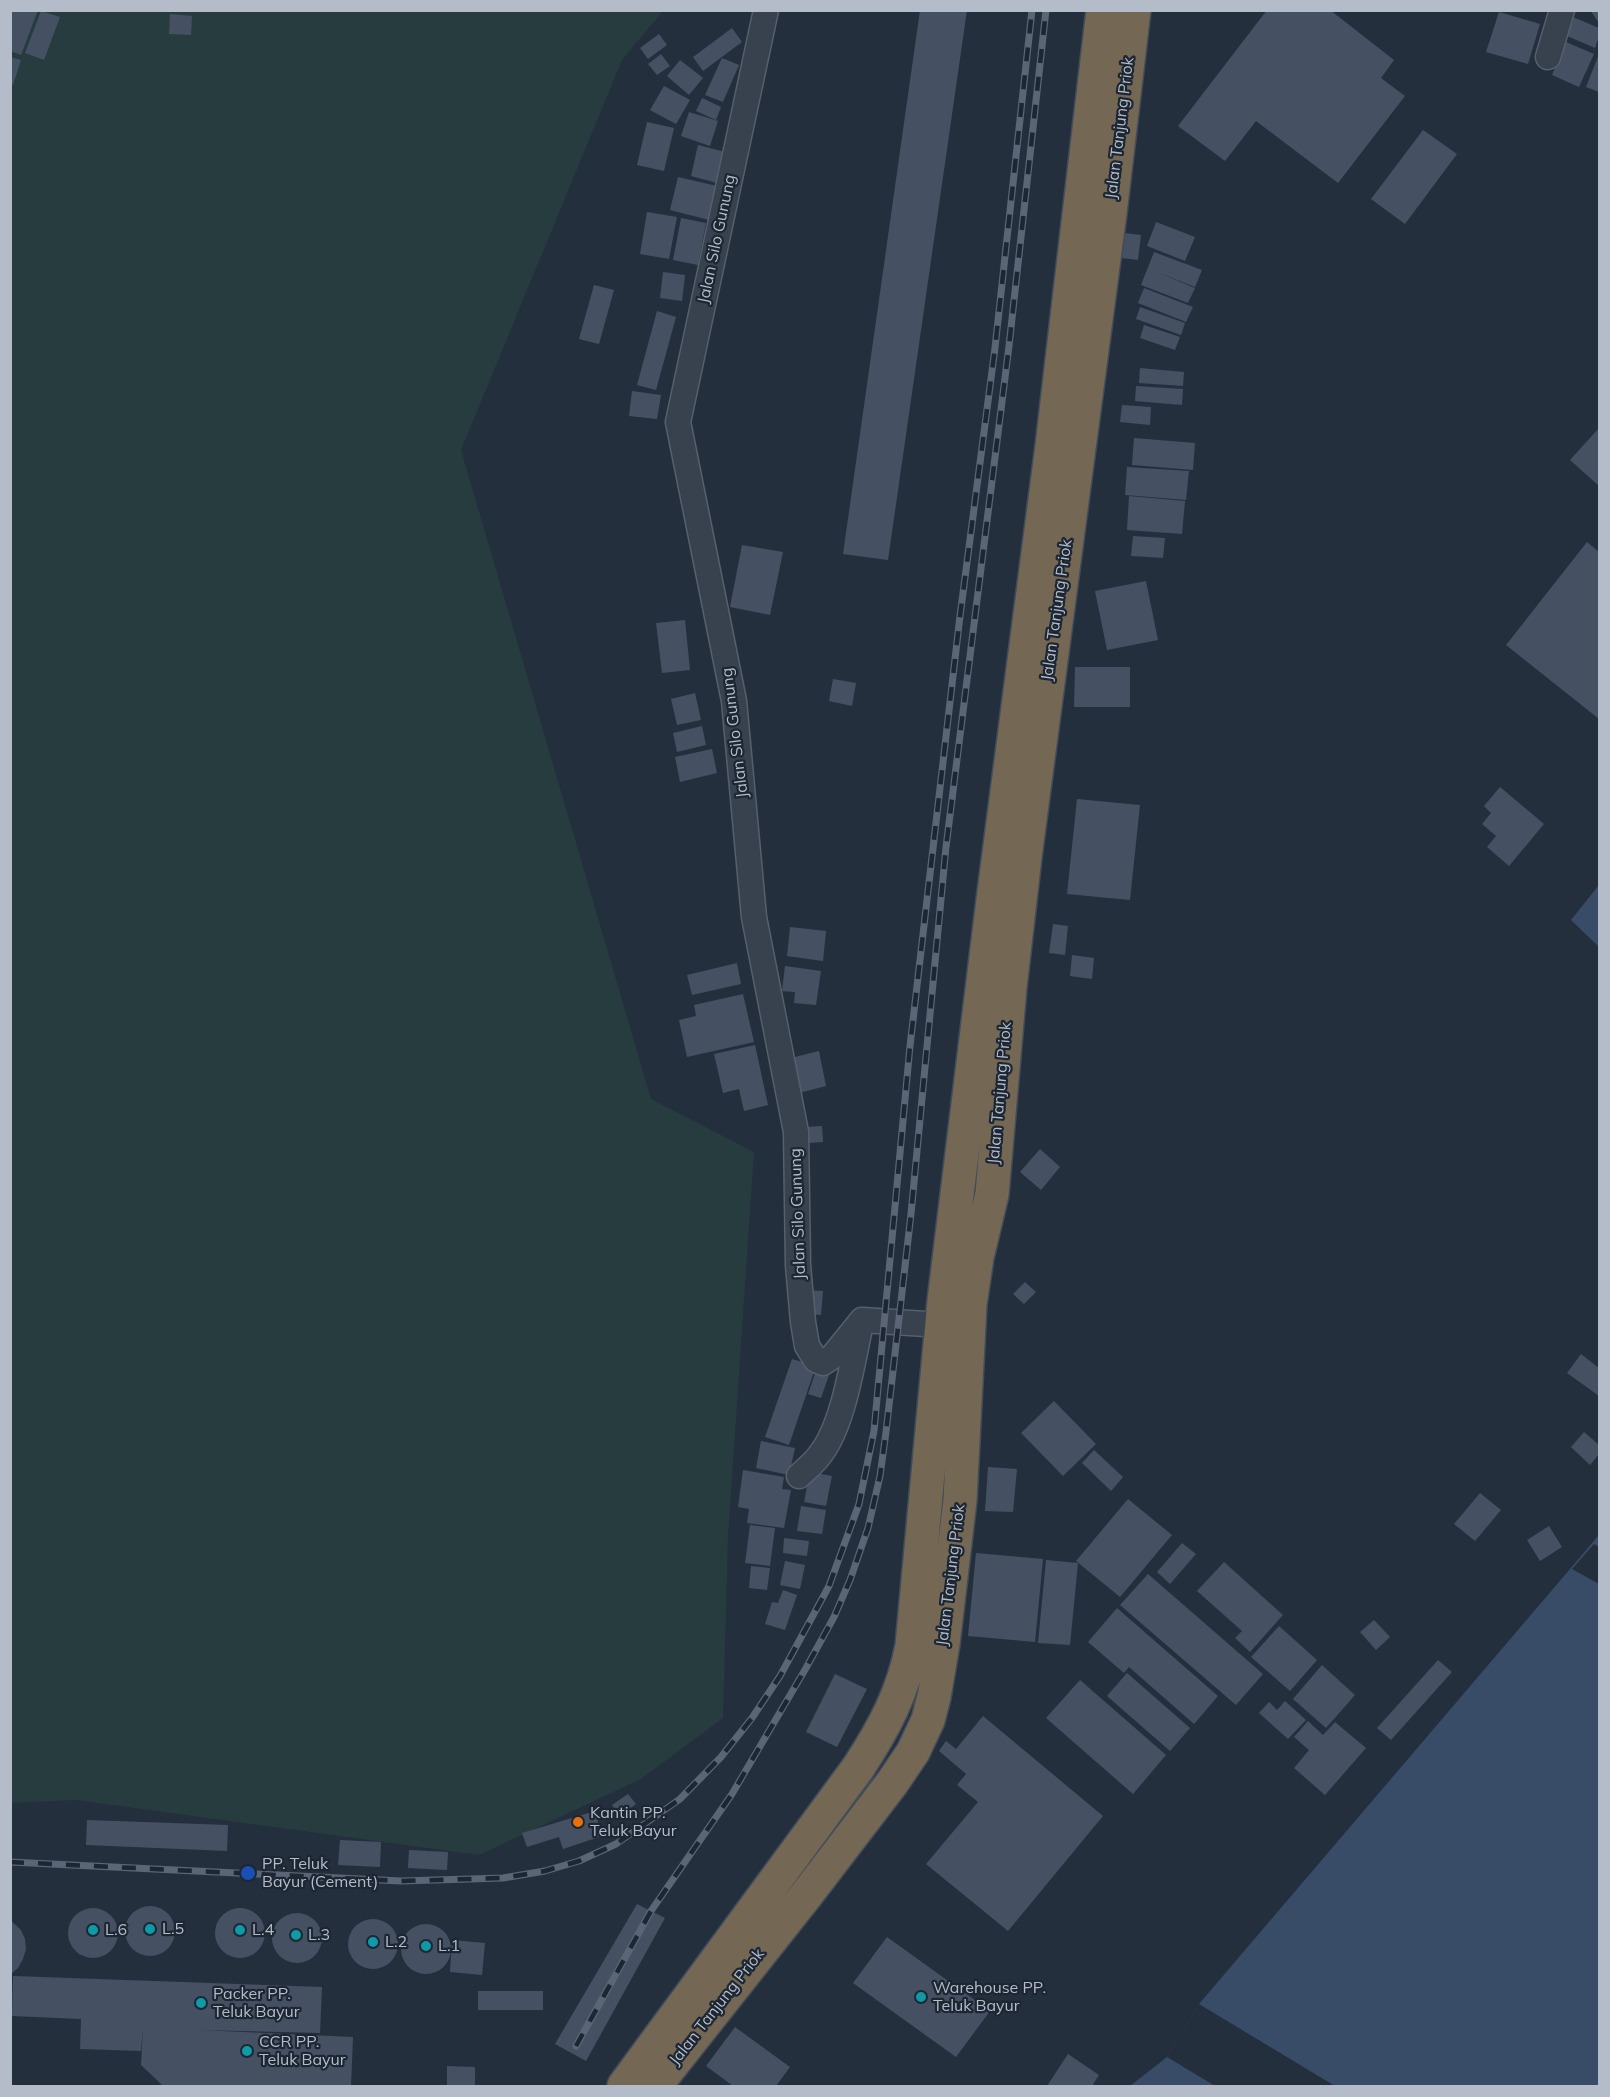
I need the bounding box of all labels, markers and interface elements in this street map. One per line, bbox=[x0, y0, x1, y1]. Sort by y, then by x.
street label: Jalan Tanjung Priok bbox=[1102, 56, 1138, 200]
street label: Jalan Silo Gunung bbox=[694, 173, 740, 305]
street label: Jalan Tanjung Priok bbox=[1038, 538, 1076, 682]
street label: Jalan Silo Gunung bbox=[717, 667, 753, 799]
street label: Jalan Tanjung Priok bbox=[984, 1021, 1016, 1165]
street label: Jalan Silo Gunung bbox=[786, 1148, 810, 1280]
street label: Jalan Tanjung Priok bbox=[933, 1503, 969, 1647]
place label: Kantin PP. Teluk Bayur bbox=[590, 1803, 677, 1841]
marker: Kantin PP. Teluk Bayur bbox=[571, 1815, 585, 1829]
place label: PP. Teluk Bayur (Cement) bbox=[262, 1854, 378, 1892]
marker: PP. Teluk Bayur (Cement) bbox=[239, 1864, 257, 1882]
place label: L.5 bbox=[162, 1919, 184, 1939]
place label: L.6 bbox=[105, 1920, 127, 1940]
place label: L.4 bbox=[252, 1920, 274, 1940]
marker: L.5 bbox=[143, 1922, 157, 1936]
marker: L.6 bbox=[86, 1923, 100, 1937]
marker: L.4 bbox=[233, 1923, 247, 1937]
place label: L.3 bbox=[308, 1925, 330, 1945]
marker: L.3 bbox=[289, 1928, 303, 1942]
place label: L.2 bbox=[385, 1932, 407, 1952]
marker: L.2 bbox=[366, 1935, 380, 1949]
place label: L.1 bbox=[438, 1936, 460, 1956]
marker: L.1 bbox=[419, 1939, 433, 1953]
street label: Jalan Tanjung Priok bbox=[665, 1945, 769, 2069]
place label: Warehouse PP. Teluk Bayur bbox=[933, 1978, 1046, 2016]
place label: Packer PP. Teluk Bayur bbox=[213, 1984, 300, 2022]
marker: Warehouse PP. Teluk Bayur bbox=[914, 1990, 928, 2004]
marker: Packer PP. Teluk Bayur bbox=[194, 1996, 208, 2010]
place label: CCR PP. Teluk Bayur bbox=[259, 2032, 346, 2070]
marker: CCR PP. Teluk Bayur bbox=[240, 2044, 254, 2058]

